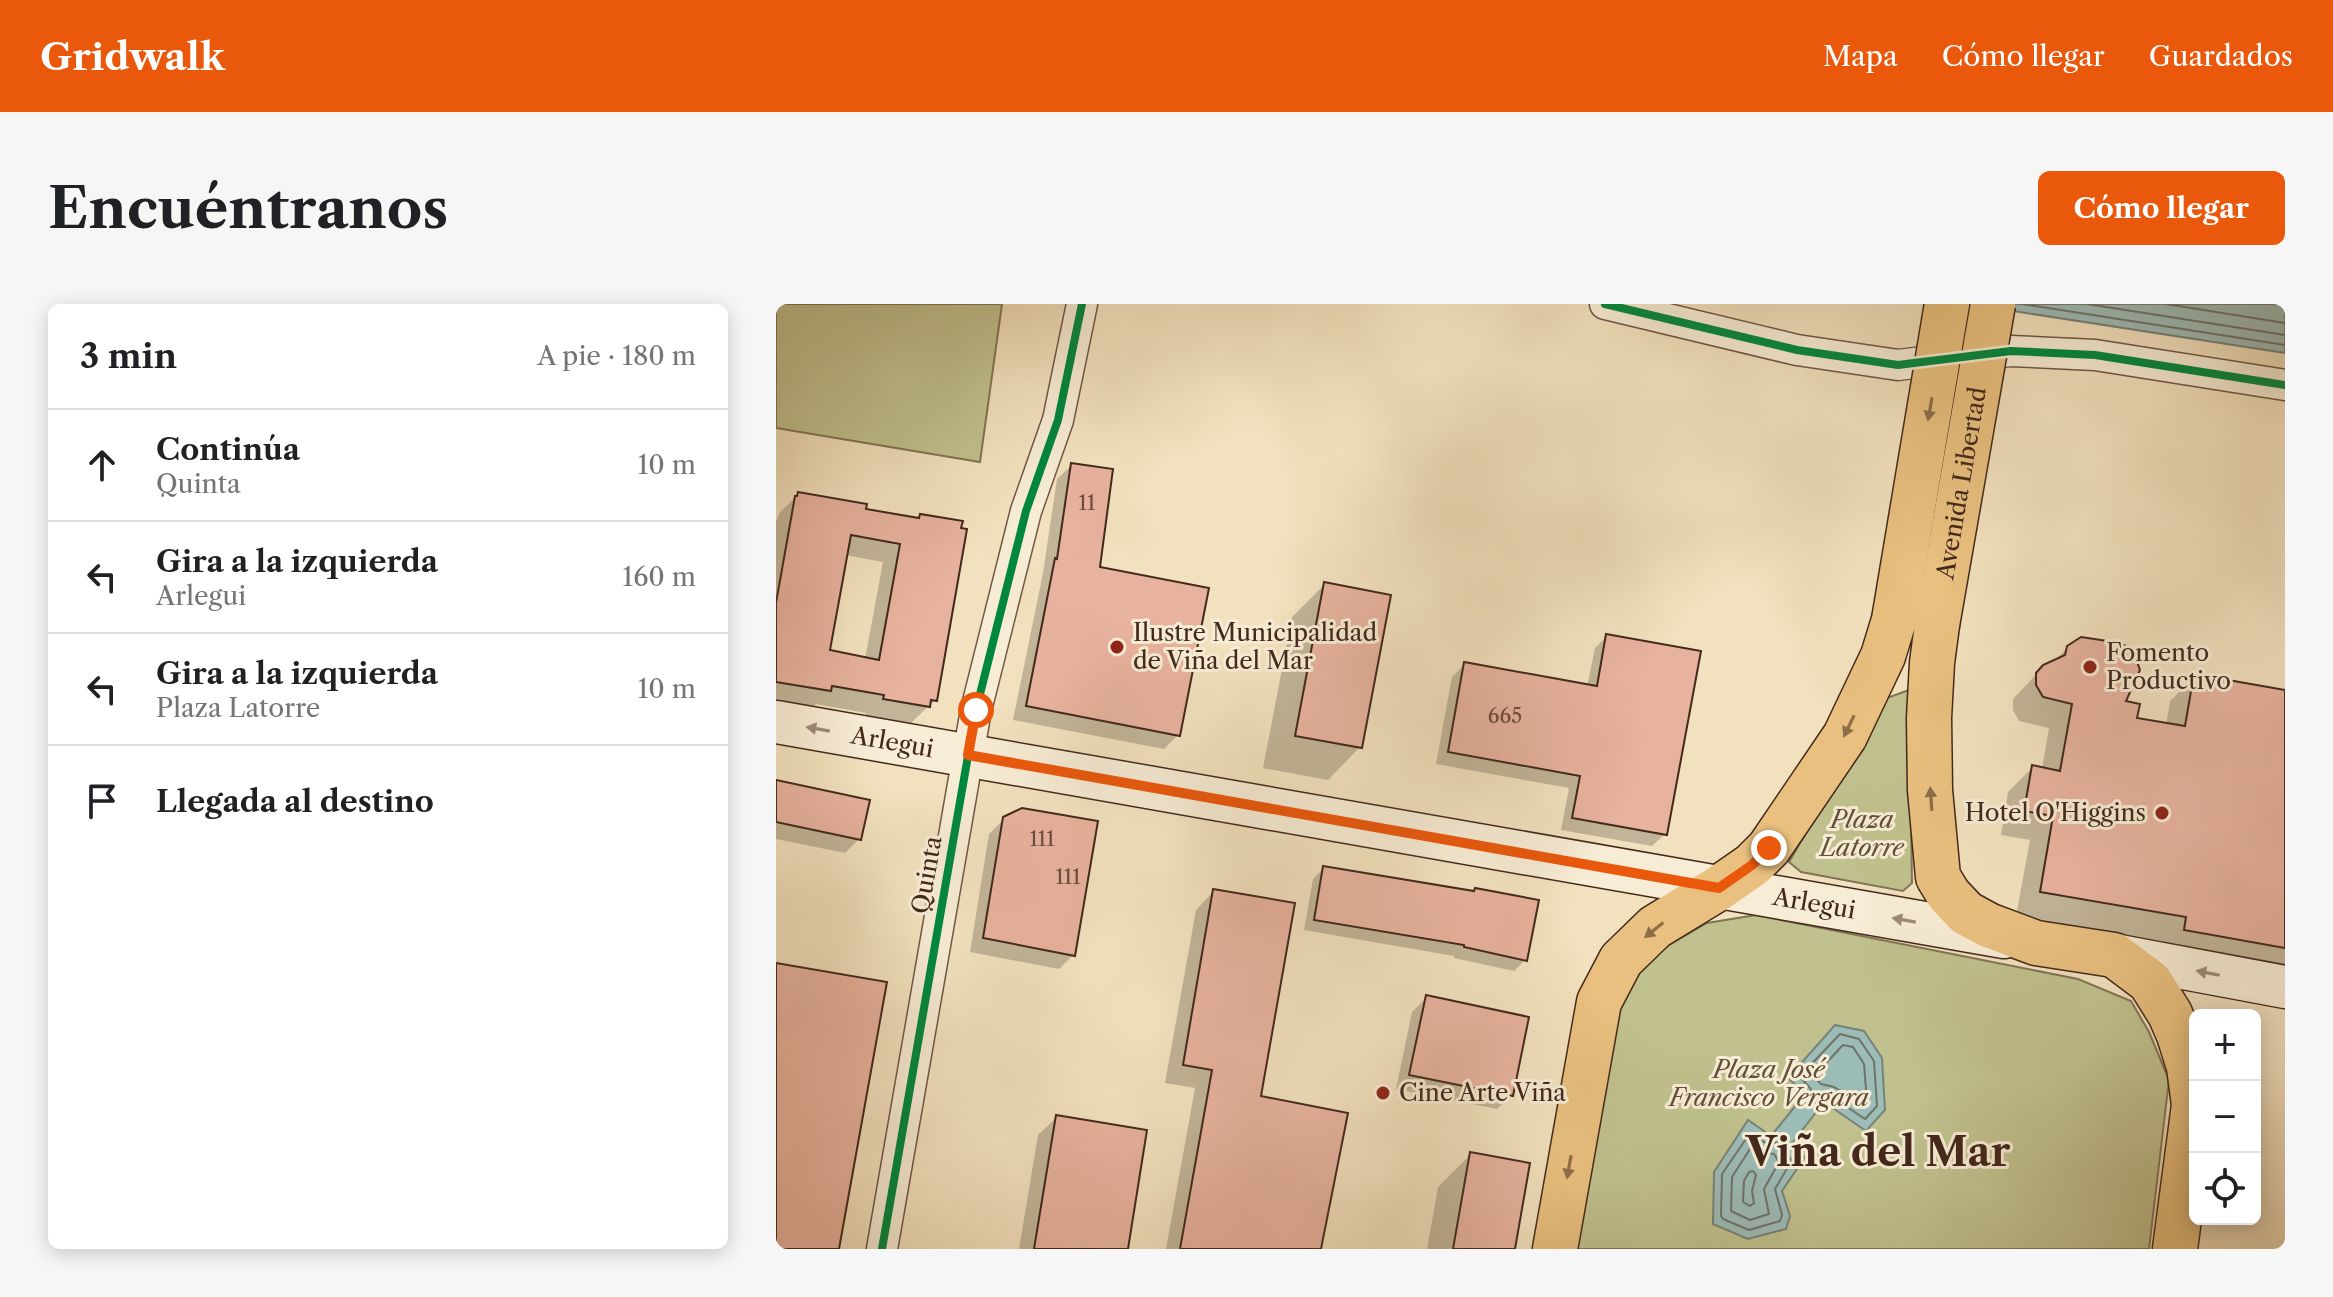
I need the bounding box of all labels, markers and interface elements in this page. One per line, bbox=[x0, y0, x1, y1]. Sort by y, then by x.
text: Gridwalk bbox=[40, 33, 225, 80]
text: Mapa bbox=[1823, 39, 1898, 73]
text: Cómo llegar bbox=[1942, 39, 2105, 73]
text: Guardados bbox=[2149, 39, 2293, 73]
button: Cómo llegar bbox=[2038, 171, 2285, 245]
text: Encuéntranos bbox=[48, 174, 448, 243]
text: 3 min bbox=[80, 335, 177, 377]
text: A pie · 180 m bbox=[537, 340, 696, 372]
street label: Avenida Libertad bbox=[1930, 384, 1992, 582]
one-way arrow bbox=[1923, 396, 1936, 421]
text: Continúa bbox=[156, 431, 300, 468]
icon: ahead bbox=[80, 443, 124, 487]
text: 10 m bbox=[637, 449, 696, 481]
text: Quinta bbox=[156, 468, 241, 500]
house number: 11 bbox=[1079, 491, 1096, 515]
text: Gira a la izquierda bbox=[156, 543, 438, 580]
icon: left bbox=[80, 555, 124, 599]
text: 160 m bbox=[622, 561, 696, 593]
text: Arlegui bbox=[156, 580, 246, 612]
place label: Ilustre Municipalidad de Viña del Mar bbox=[1133, 618, 1377, 675]
marker: Ilustre Municipalidad de Viña del Mar bbox=[1108, 638, 1126, 656]
place label: Fomento Productivo bbox=[2106, 638, 2231, 695]
text: Gira a la izquierda bbox=[156, 655, 438, 692]
marker: Fomento Productivo bbox=[2081, 658, 2099, 676]
icon: left bbox=[80, 667, 124, 711]
text: 10 m bbox=[637, 673, 696, 705]
text: Plaza Latorre bbox=[156, 692, 320, 724]
route start bbox=[958, 692, 994, 728]
house number: 665 bbox=[1488, 704, 1522, 728]
one-way arrow bbox=[1842, 715, 1856, 738]
street label: Arlegui bbox=[848, 720, 936, 763]
one-way arrow bbox=[805, 723, 830, 735]
icon: arrive bbox=[80, 779, 124, 823]
text: Llegada al destino bbox=[156, 783, 434, 820]
one-way arrow bbox=[1924, 786, 1937, 811]
place label: Hotel O'Higgins bbox=[1965, 798, 2146, 827]
marker: Hotel O'Higgins bbox=[2153, 804, 2171, 822]
park label: Plaza Latorre bbox=[1818, 805, 1905, 862]
house number: 111 bbox=[1029, 827, 1055, 851]
route end bbox=[1751, 830, 1787, 866]
street label: Quinta bbox=[905, 834, 948, 916]
house number: 111 bbox=[1055, 865, 1081, 889]
street label: Arlegui bbox=[1770, 882, 1858, 925]
one-way arrow bbox=[1891, 913, 1916, 925]
one-way arrow bbox=[1644, 921, 1664, 938]
one-way arrow bbox=[2196, 966, 2221, 978]
map controls bbox=[2189, 1009, 2261, 1225]
button: + bbox=[2189, 1009, 2261, 1081]
park label: Plaza José Francisco Vergara bbox=[1667, 1055, 1869, 1112]
place label: Cine Arte Viña bbox=[1399, 1078, 1566, 1107]
button: − bbox=[2189, 1081, 2261, 1153]
marker: Cine Arte Viña bbox=[1374, 1084, 1392, 1102]
district label: Viña del Mar bbox=[1745, 1127, 2011, 1176]
button: locate bbox=[2189, 1153, 2261, 1225]
one-way arrow bbox=[1563, 1155, 1575, 1180]

